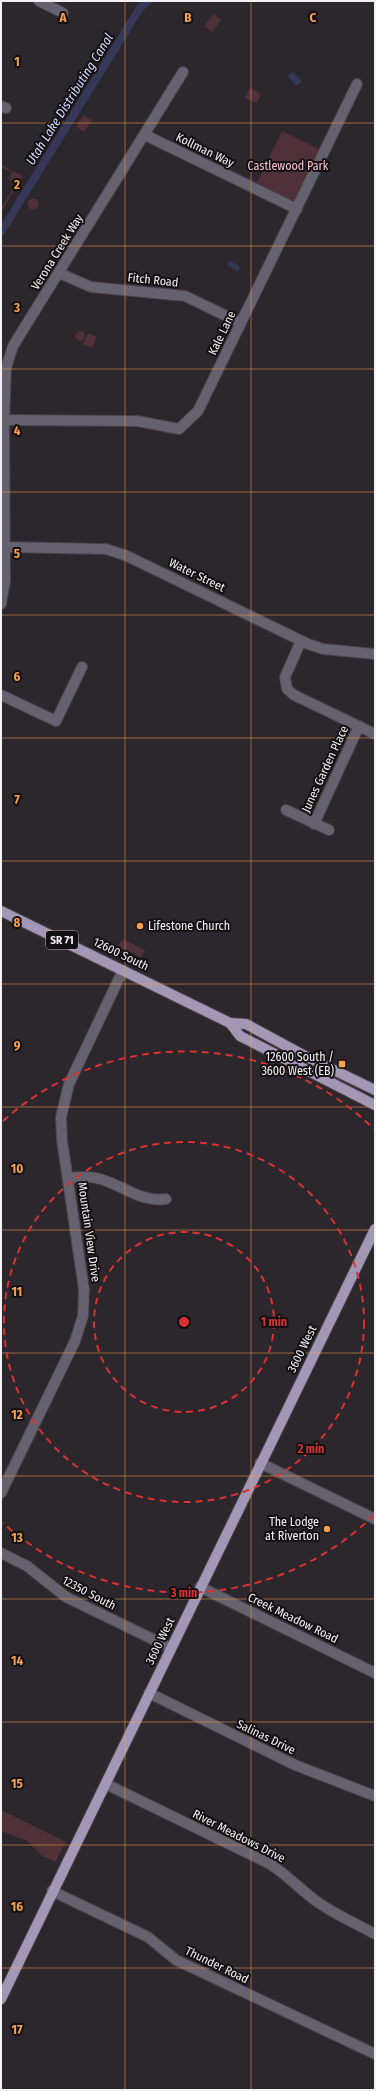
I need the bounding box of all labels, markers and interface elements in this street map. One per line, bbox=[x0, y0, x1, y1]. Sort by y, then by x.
text: A bbox=[58, 10, 67, 25]
text: B bbox=[184, 10, 192, 25]
text: C bbox=[310, 10, 317, 25]
water label: Utah Lake Distributing Canal bbox=[23, 30, 116, 168]
text: 1 bbox=[14, 54, 20, 69]
street label: Kollman Way bbox=[174, 130, 237, 170]
park label: Castlewood Park bbox=[248, 159, 329, 173]
text: 2 bbox=[13, 177, 20, 192]
street label: Verona Creek Way bbox=[28, 211, 86, 292]
street label: Fitch Road bbox=[127, 270, 179, 290]
text: 3 bbox=[13, 300, 20, 315]
street label: Kale Lane bbox=[205, 309, 239, 357]
text: 4 bbox=[14, 423, 21, 438]
text: 5 bbox=[14, 546, 20, 561]
street label: Water Street bbox=[167, 555, 227, 595]
text: 6 bbox=[14, 669, 21, 684]
street label: Junes Garden Place bbox=[299, 723, 351, 814]
text: 7 bbox=[14, 792, 20, 807]
text: 8 bbox=[14, 915, 21, 930]
place label: Lifestone Church bbox=[148, 919, 230, 933]
marker: Lifestone Church bbox=[135, 921, 145, 931]
road number: SR 71 bbox=[46, 931, 78, 949]
street label: 12600 South bbox=[91, 935, 151, 973]
text: 9 bbox=[14, 1038, 21, 1053]
place label: 12600 South / 3600 West (EB) bbox=[261, 1050, 334, 1078]
marker: 12600 South / 3600 West (EB) bbox=[337, 1059, 347, 1069]
text: 10 bbox=[11, 1161, 23, 1176]
street label: Mountain View Drive bbox=[75, 1181, 103, 1283]
text: 11 bbox=[12, 1284, 22, 1299]
centre of rings bbox=[177, 1315, 191, 1329]
text: 1 min bbox=[261, 1315, 287, 1329]
street label: 3600 West bbox=[285, 1323, 319, 1375]
text: 12 bbox=[11, 1407, 23, 1422]
text: 2 min bbox=[297, 1442, 324, 1456]
place label: The Lodge at Riverton bbox=[265, 1515, 319, 1543]
marker: The Lodge at Riverton bbox=[322, 1524, 332, 1534]
text: 13 bbox=[11, 1530, 23, 1545]
street label: 12350 South bbox=[60, 1573, 118, 1613]
text: 3 min bbox=[170, 1586, 197, 1600]
street label: Creek Meadow Road bbox=[246, 1590, 340, 1646]
street label: 3600 West bbox=[143, 1615, 177, 1667]
text: 14 bbox=[11, 1653, 23, 1668]
street label: Salinas Drive bbox=[234, 1717, 298, 1757]
text: 15 bbox=[11, 1776, 23, 1791]
street label: River Meadows Drive bbox=[190, 1807, 288, 1865]
text: 16 bbox=[11, 1899, 23, 1914]
street label: Thunder Road bbox=[183, 1944, 251, 1986]
text: 17 bbox=[11, 2022, 23, 2037]

